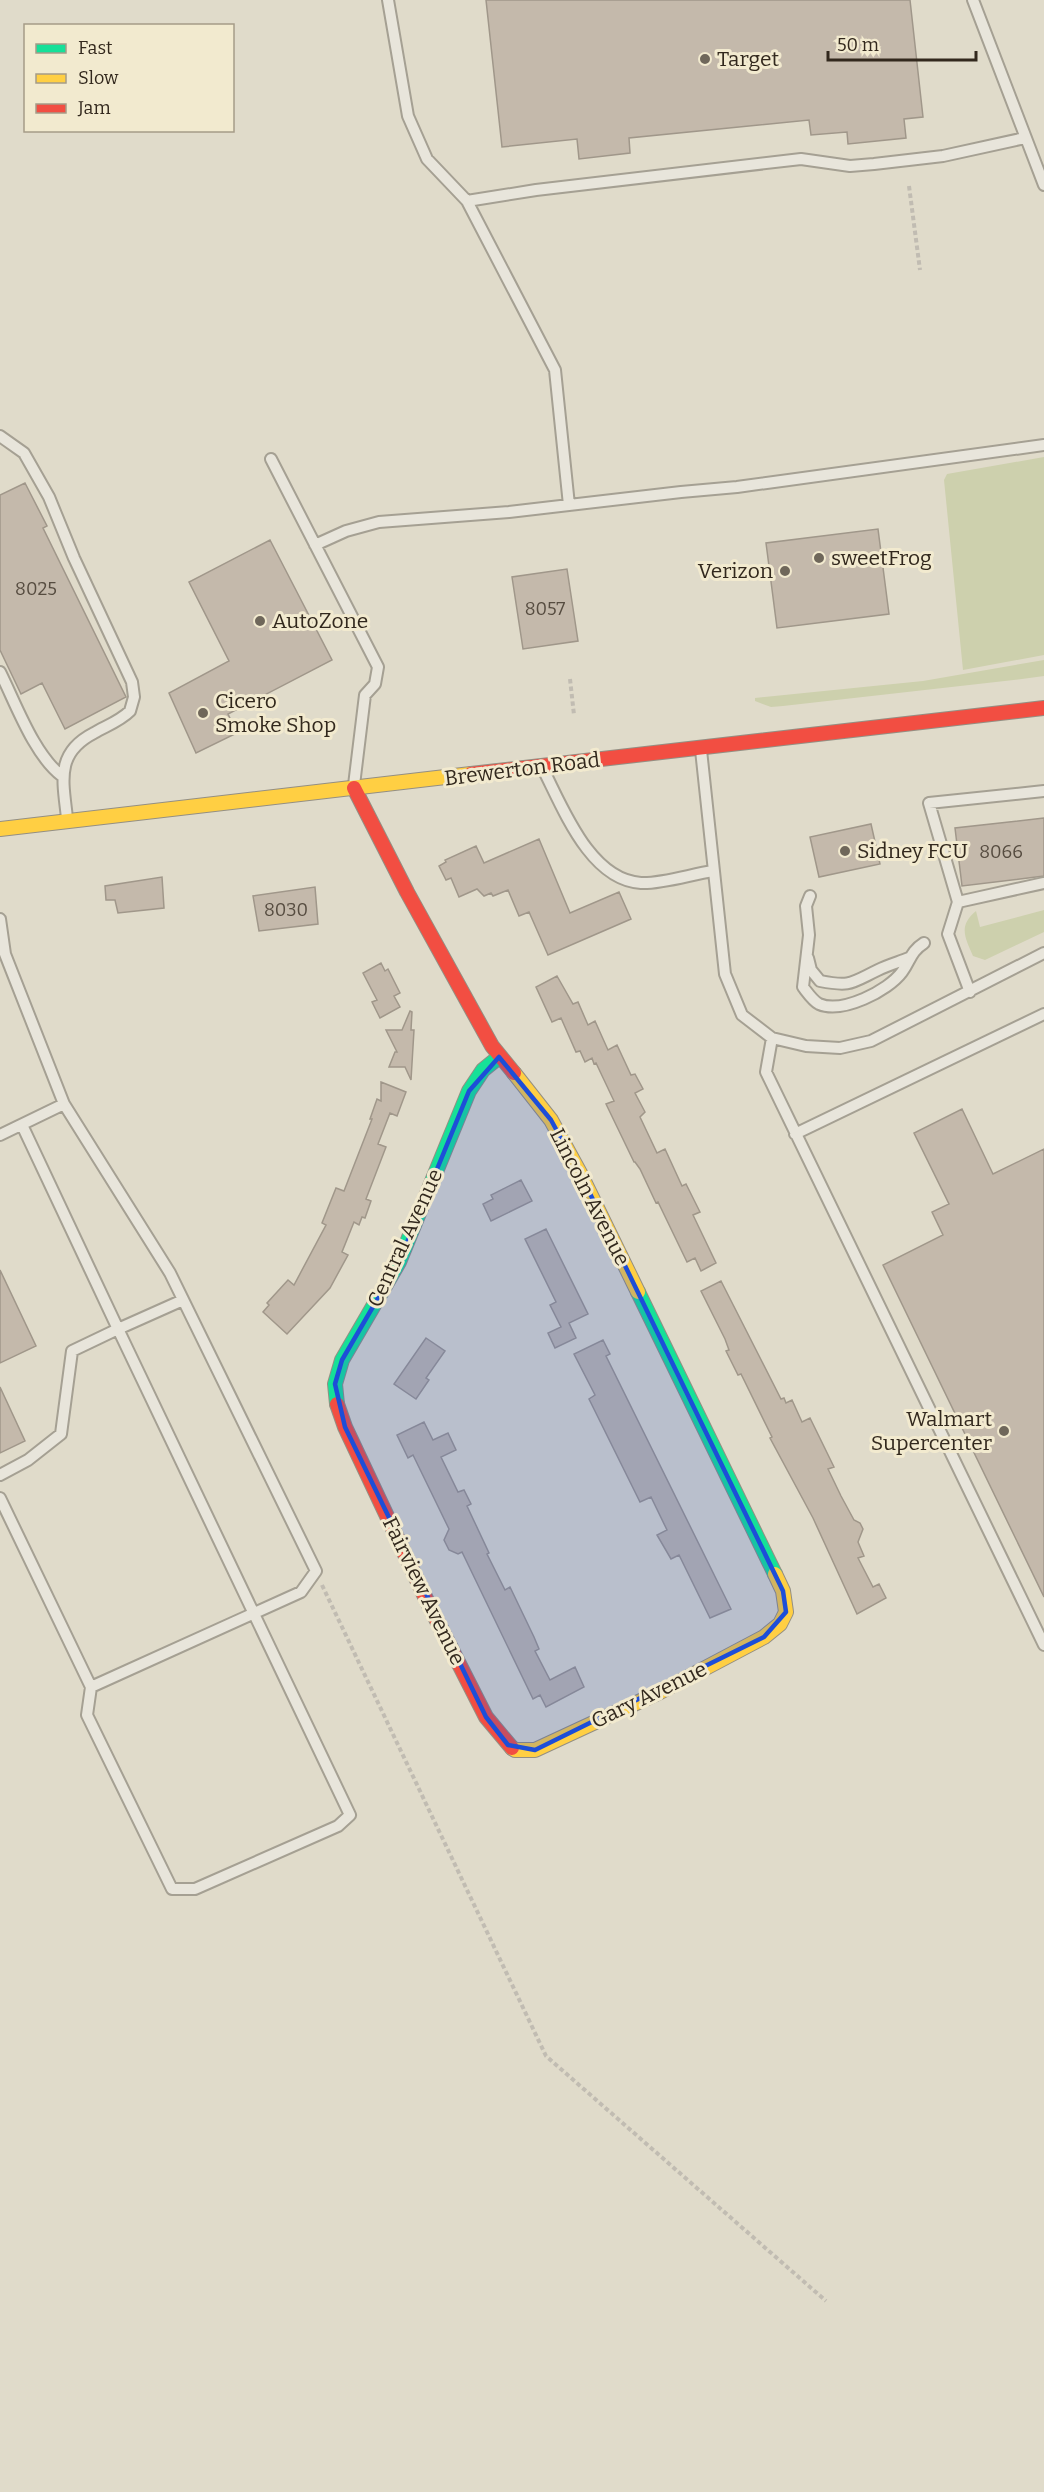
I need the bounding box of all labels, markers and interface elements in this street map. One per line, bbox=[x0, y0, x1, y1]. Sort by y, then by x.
legend bbox=[24, 24, 234, 132]
scale bar bbox=[828, 24, 976, 62]
text: 50 m bbox=[837, 34, 879, 56]
text: Fast bbox=[78, 37, 113, 59]
place label: Target bbox=[717, 46, 779, 72]
marker: Target bbox=[698, 52, 712, 66]
text: Slow bbox=[78, 67, 119, 89]
text: Jam bbox=[77, 97, 111, 119]
place label: sweetFrog bbox=[831, 545, 932, 571]
marker: sweetFrog bbox=[812, 551, 826, 565]
place label: Verizon bbox=[698, 558, 773, 584]
marker: Verizon bbox=[778, 564, 792, 578]
house number: 8025 bbox=[15, 578, 57, 600]
house number: 8057 bbox=[525, 598, 565, 620]
place label: AutoZone bbox=[272, 608, 368, 634]
marker: AutoZone bbox=[253, 614, 267, 628]
place label: Cicero Smoke Shop bbox=[215, 688, 336, 738]
marker: Cicero Smoke Shop bbox=[196, 706, 210, 720]
street label: Brewerton Road bbox=[443, 747, 601, 791]
place label: Sidney FCU bbox=[857, 838, 968, 864]
house number: 8066 bbox=[979, 841, 1023, 863]
marker: Sidney FCU bbox=[838, 844, 852, 858]
house number: 8030 bbox=[264, 899, 308, 921]
street label: Lincoln Avenue bbox=[544, 1124, 636, 1270]
street label: Central Avenue bbox=[362, 1165, 448, 1311]
place label: Walmart Supercenter bbox=[871, 1406, 992, 1456]
marker: Walmart Supercenter bbox=[997, 1424, 1011, 1438]
street label: Fairview Avenue bbox=[377, 1513, 471, 1669]
street label: Gary Avenue bbox=[587, 1656, 711, 1734]

